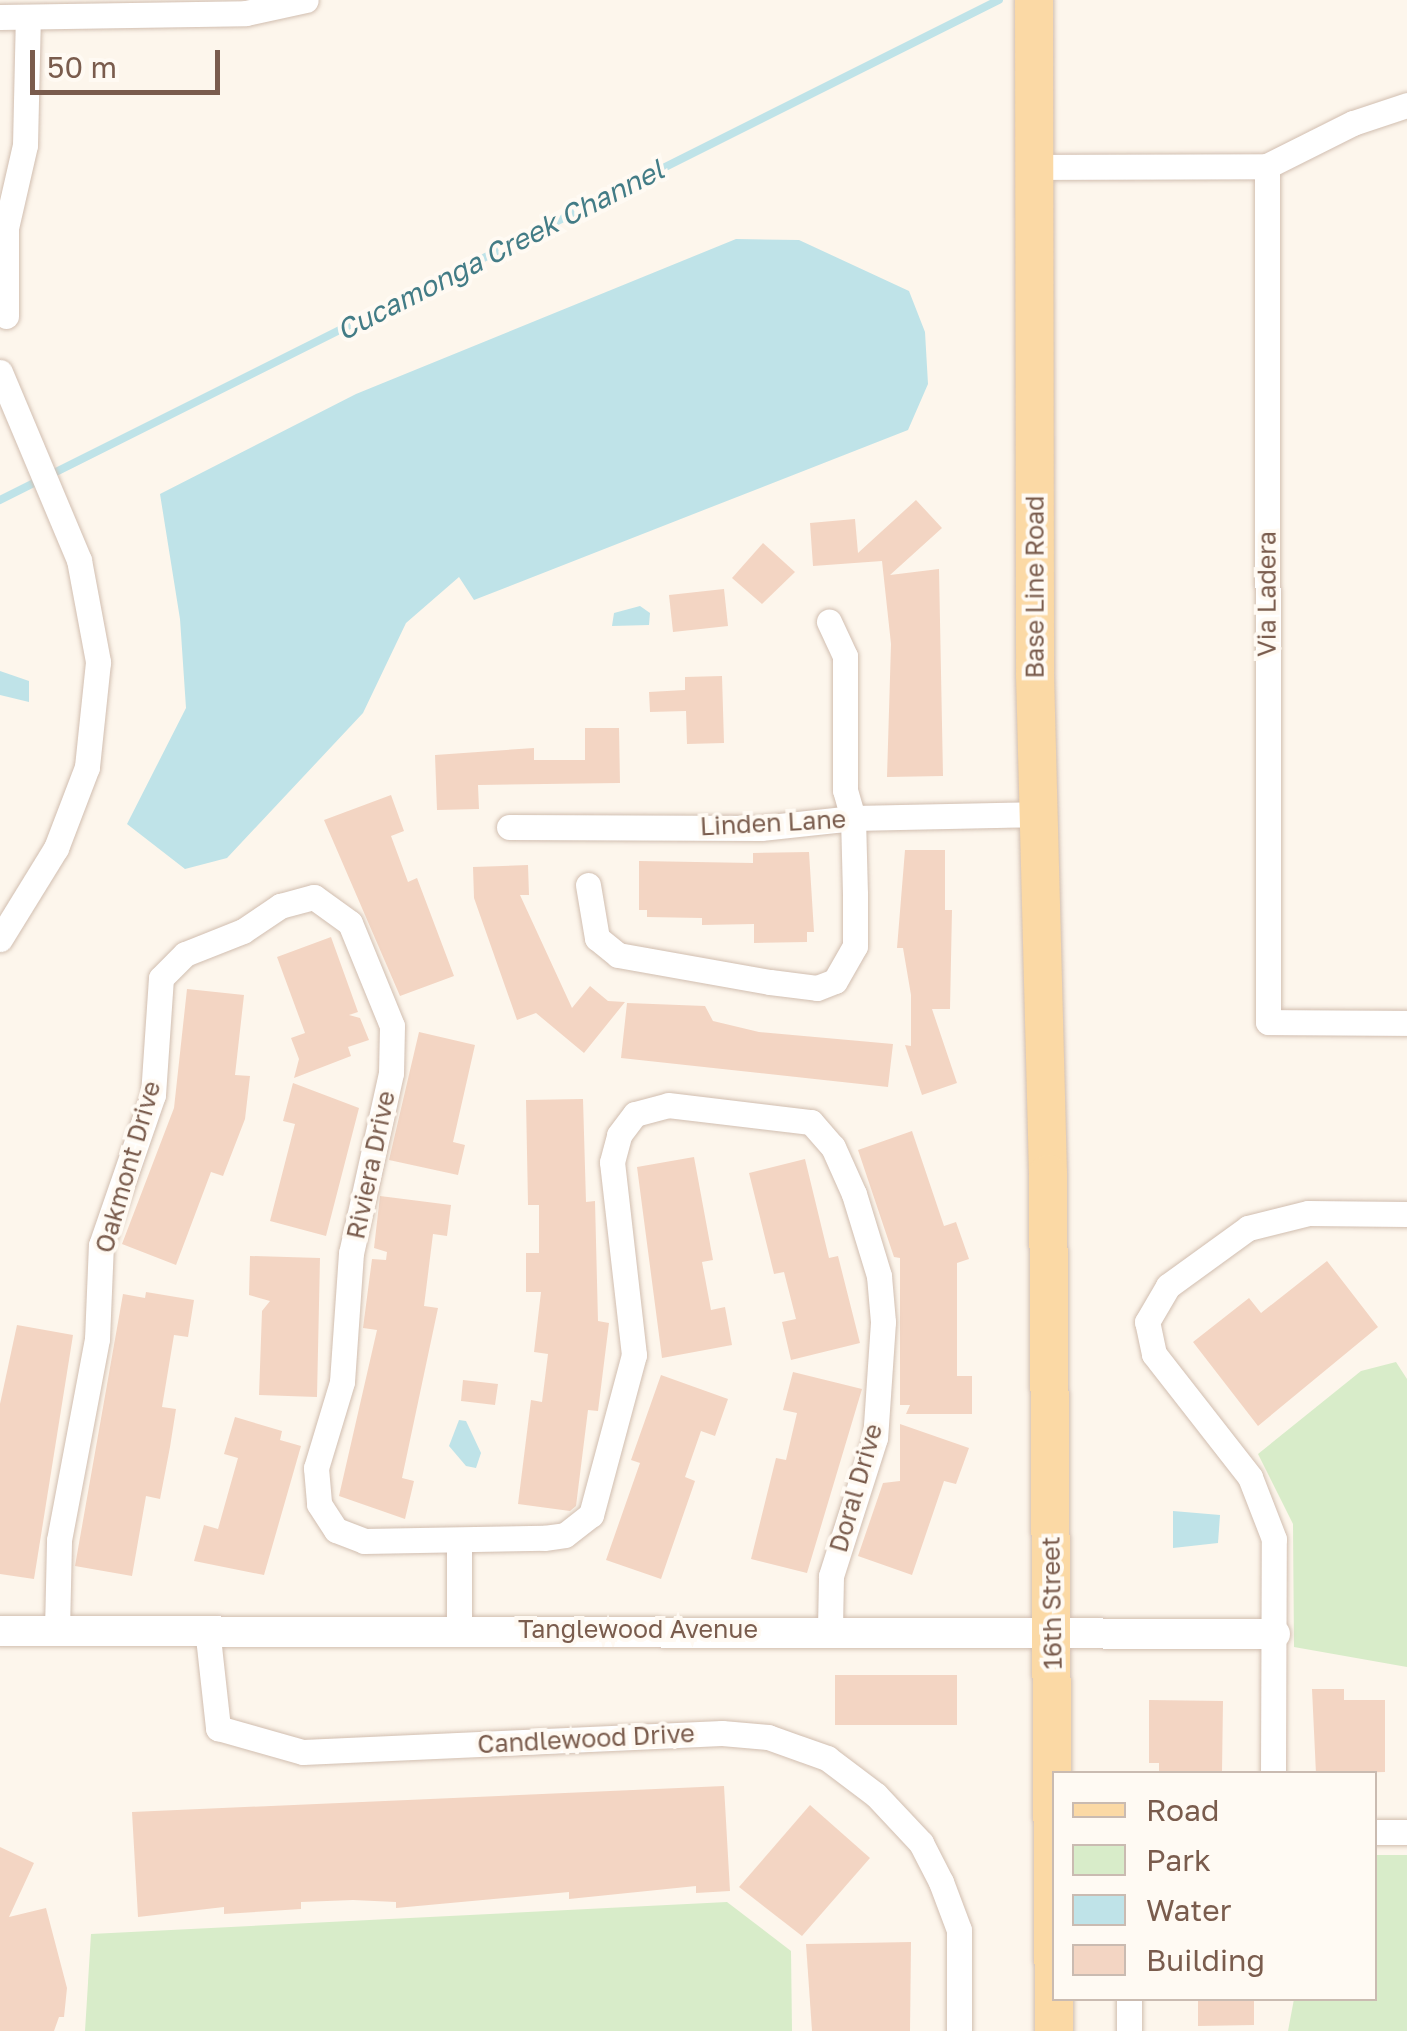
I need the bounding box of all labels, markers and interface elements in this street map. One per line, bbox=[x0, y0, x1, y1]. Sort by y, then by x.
scale bar bbox=[35, 30, 225, 92]
text: 50 m bbox=[47, 49, 117, 85]
water label: Cucamonga Creek Channel bbox=[331, 153, 669, 347]
street label: Base Line Road bbox=[1020, 495, 1050, 679]
street label: Via Ladera bbox=[1252, 531, 1282, 657]
street label: Linden Lane bbox=[699, 804, 847, 842]
street label: Oakmont Drive bbox=[89, 1078, 167, 1256]
street label: Riviera Drive bbox=[341, 1088, 401, 1242]
street label: Doral Drive bbox=[823, 1420, 889, 1556]
street label: 16th Street bbox=[1036, 1536, 1068, 1670]
street label: Tanglewood Avenue bbox=[518, 1614, 758, 1644]
street label: Candlewood Drive bbox=[477, 1718, 695, 1760]
legend bbox=[1052, 1771, 1377, 2001]
text: Road bbox=[1146, 1792, 1220, 1828]
text: Park bbox=[1146, 1842, 1211, 1878]
text: Water bbox=[1146, 1892, 1231, 1928]
text: Building bbox=[1146, 1942, 1265, 1978]

